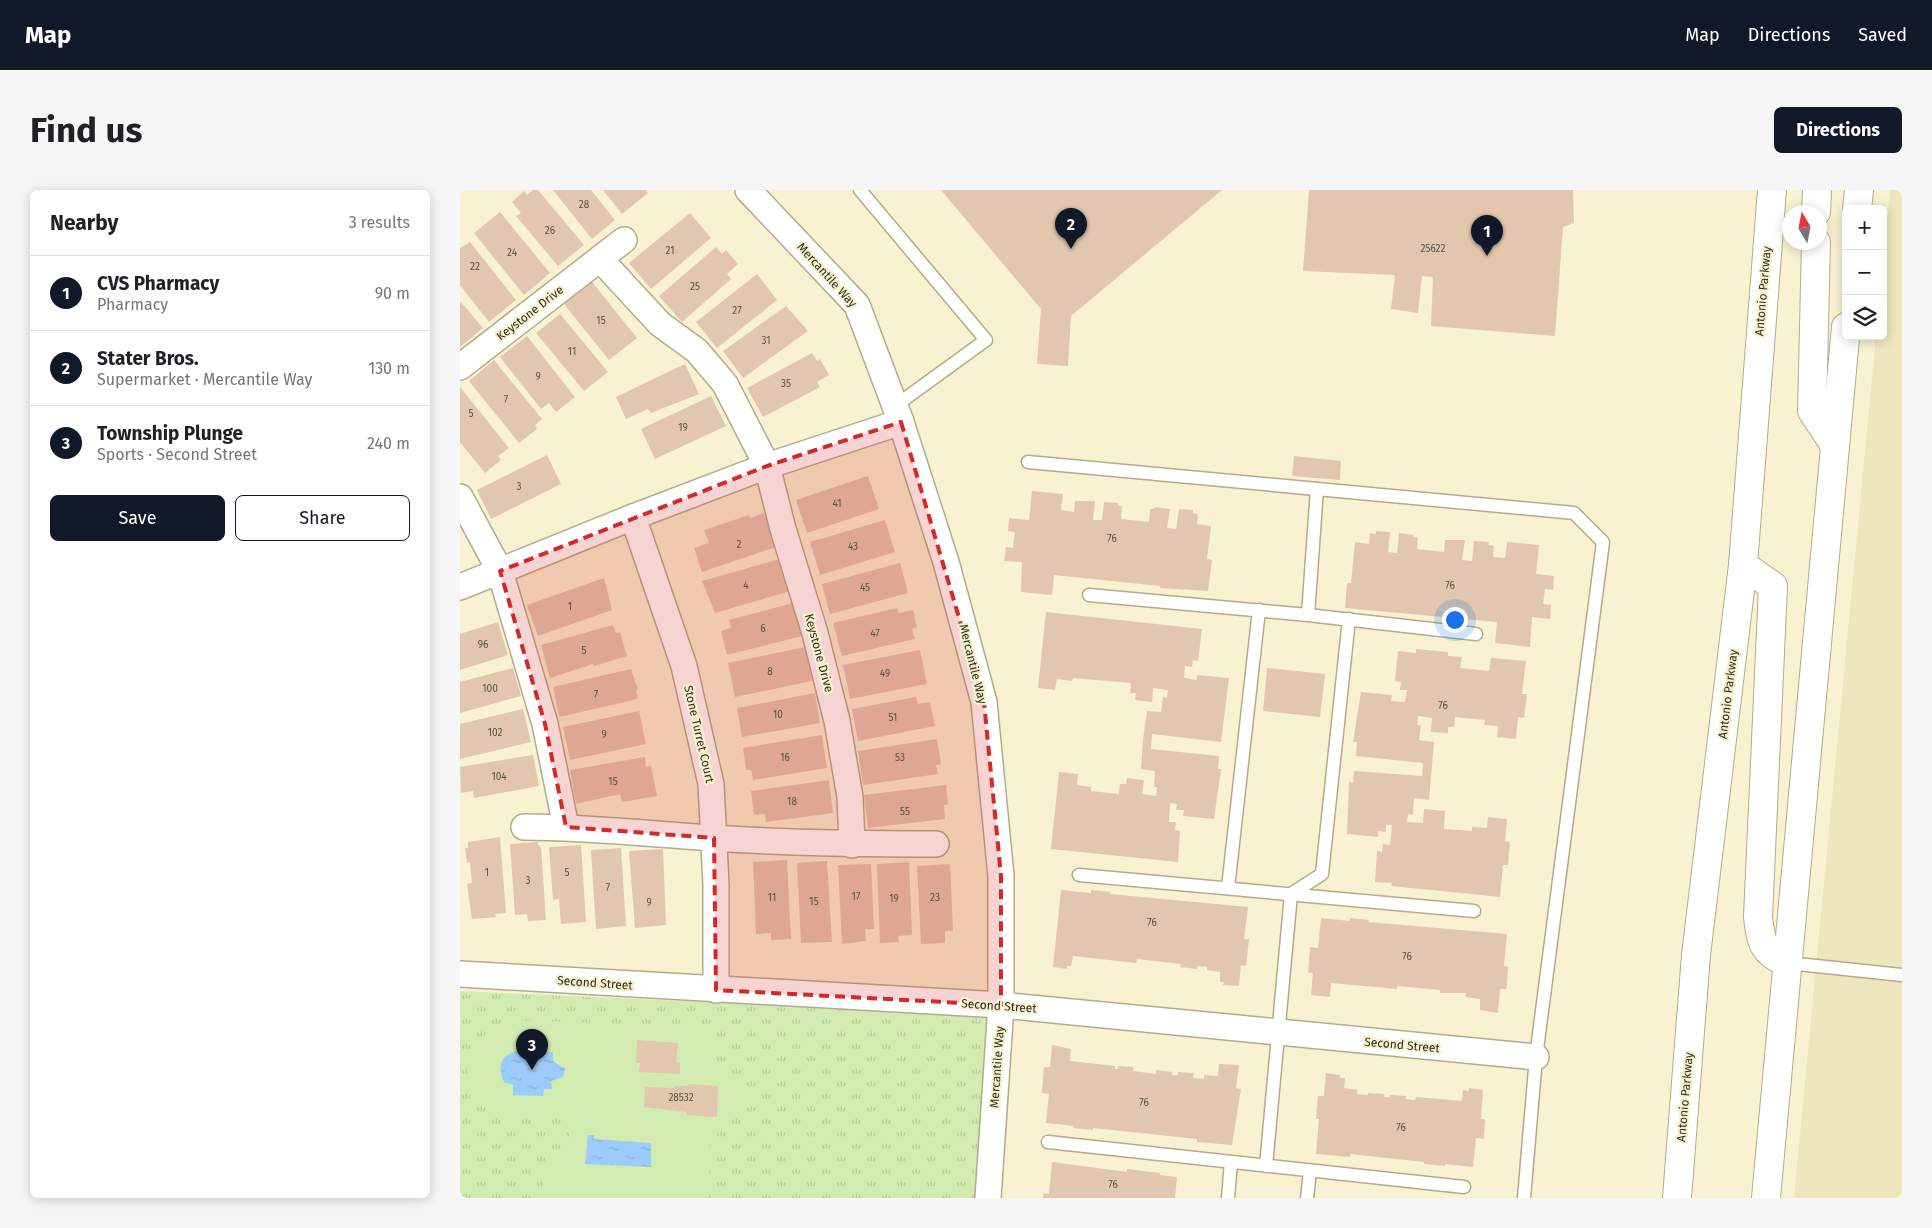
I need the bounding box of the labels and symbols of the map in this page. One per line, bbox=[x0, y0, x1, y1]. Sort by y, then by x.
house number: 28 bbox=[579, 199, 590, 211]
north arrow bbox=[1782, 205, 1827, 250]
pin: 2 bbox=[1055, 208, 1087, 249]
pin: 1 bbox=[1471, 215, 1503, 256]
house number: 26 bbox=[545, 225, 555, 237]
street label: Mercantile Way bbox=[794, 240, 860, 310]
house number: 25622 bbox=[1420, 243, 1446, 255]
house number: 21 bbox=[665, 245, 675, 257]
street label: Antonio Parkway bbox=[1752, 245, 1774, 336]
house number: 24 bbox=[507, 247, 518, 259]
house number: 22 bbox=[470, 261, 480, 273]
house number: 25 bbox=[690, 281, 700, 293]
street label: Keystone Drive bbox=[494, 283, 566, 343]
house number: 27 bbox=[732, 305, 742, 317]
house number: 15 bbox=[596, 315, 606, 327]
house number: 31 bbox=[761, 335, 771, 347]
house number: 11 bbox=[568, 346, 576, 358]
house number: 9 bbox=[535, 371, 541, 383]
house number: 35 bbox=[781, 378, 791, 390]
house number: 7 bbox=[504, 394, 509, 406]
house number: 5 bbox=[468, 408, 474, 420]
house number: 19 bbox=[678, 422, 688, 434]
house number: 3 bbox=[517, 481, 522, 493]
house number: 41 bbox=[832, 498, 842, 510]
house number: 76 bbox=[1107, 533, 1117, 545]
house number: 2 bbox=[737, 539, 742, 551]
house number: 43 bbox=[848, 541, 858, 553]
house number: 4 bbox=[743, 580, 749, 592]
house number: 76 bbox=[1445, 580, 1455, 592]
house number: 45 bbox=[860, 582, 870, 594]
house number: 1 bbox=[568, 601, 572, 613]
your location bbox=[1442, 607, 1468, 633]
street label: Keystone Drive bbox=[802, 612, 836, 694]
house number: 6 bbox=[760, 623, 766, 635]
street label: Mercantile Way bbox=[956, 623, 990, 706]
house number: 47 bbox=[870, 628, 880, 640]
house number: 96 bbox=[478, 639, 488, 651]
house number: 5 bbox=[581, 645, 587, 657]
street label: Antonio Parkway bbox=[1716, 648, 1740, 740]
house number: 8 bbox=[767, 666, 773, 678]
house number: 49 bbox=[880, 668, 890, 680]
house number: 100 bbox=[482, 683, 498, 695]
street label: Stone Turret Court bbox=[681, 684, 717, 785]
house number: 7 bbox=[594, 689, 599, 701]
house number: 76 bbox=[1438, 700, 1448, 712]
house number: 10 bbox=[773, 709, 783, 721]
house number: 51 bbox=[889, 712, 897, 724]
house number: 102 bbox=[488, 727, 502, 739]
house number: 9 bbox=[601, 729, 607, 741]
house number: 16 bbox=[780, 752, 790, 764]
house number: 53 bbox=[895, 752, 905, 764]
house number: 104 bbox=[491, 771, 507, 783]
house number: 15 bbox=[608, 776, 618, 788]
house number: 18 bbox=[787, 796, 797, 808]
house number: 55 bbox=[900, 806, 910, 818]
house number: 1 bbox=[485, 867, 489, 879]
house number: 5 bbox=[564, 867, 570, 879]
house number: 3 bbox=[526, 875, 531, 887]
house number: 7 bbox=[606, 882, 611, 894]
house number: 17 bbox=[852, 891, 861, 903]
house number: 11 bbox=[768, 892, 776, 904]
house number: 23 bbox=[930, 892, 940, 904]
house number: 19 bbox=[889, 893, 899, 905]
house number: 15 bbox=[809, 896, 819, 908]
house number: 9 bbox=[646, 897, 652, 909]
house number: 76 bbox=[1147, 917, 1157, 929]
house number: 76 bbox=[1402, 951, 1412, 963]
street label: Second Street bbox=[557, 973, 634, 993]
street label: Second Street bbox=[961, 996, 1038, 1016]
street label: Mercantile Way bbox=[987, 1026, 1007, 1108]
pin: 3 bbox=[516, 1029, 548, 1070]
street label: Second Street bbox=[1364, 1035, 1441, 1055]
street label: Antonio Parkway bbox=[1674, 1051, 1696, 1142]
house number: 28532 bbox=[668, 1092, 694, 1104]
house number: 76 bbox=[1139, 1097, 1149, 1109]
house number: 76 bbox=[1396, 1122, 1406, 1134]
house number: 76 bbox=[1108, 1179, 1118, 1191]

